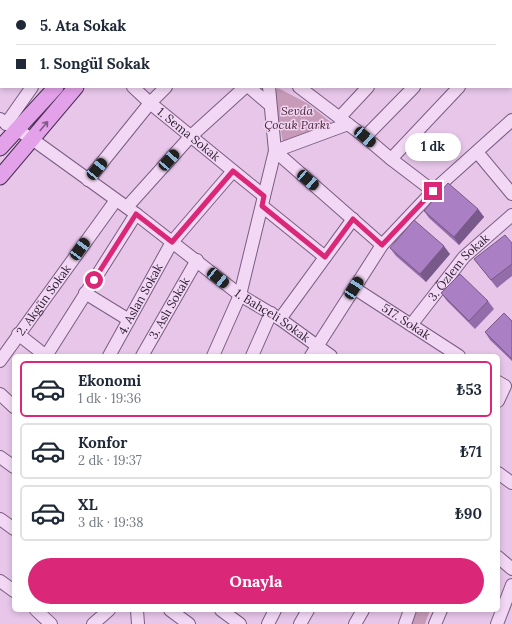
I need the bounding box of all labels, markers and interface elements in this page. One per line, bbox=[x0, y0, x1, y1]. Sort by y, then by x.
text: 5. Ata Sokak bbox=[40, 16, 126, 35]
text: 1. Songül Sokak bbox=[40, 54, 150, 73]
park label: Sevda Çocuk Parkı bbox=[264, 103, 330, 132]
street label: 1. Sema Sokak bbox=[154, 104, 224, 164]
one-way arrow bbox=[39, 120, 48, 131]
car bbox=[352, 125, 378, 149]
callout: 1 dk bbox=[405, 133, 461, 161]
text: 1 dk bbox=[421, 138, 445, 155]
car bbox=[157, 147, 181, 173]
car bbox=[85, 156, 109, 182]
car bbox=[295, 168, 321, 192]
route end bbox=[424, 182, 442, 200]
street label: 3. Özlem Sokak bbox=[425, 230, 493, 304]
car bbox=[68, 236, 92, 262]
street label: 4. Aslan Sokak bbox=[114, 260, 166, 337]
street label: 2. Akgün Sokak bbox=[13, 261, 74, 338]
car bbox=[205, 266, 231, 290]
route start bbox=[85, 271, 103, 289]
street label: 3. Aslı Sokak bbox=[145, 274, 193, 342]
car bbox=[342, 275, 366, 301]
street label: 1. Bahçeli Sokak bbox=[232, 285, 314, 346]
street label: 517. Sokak bbox=[379, 300, 434, 343]
icon: car bbox=[30, 371, 66, 407]
text: Ekonomi bbox=[78, 371, 141, 390]
text: ₺53 bbox=[457, 380, 482, 399]
text: 1 dk · 19:36 bbox=[78, 390, 141, 407]
icon: car bbox=[30, 433, 66, 469]
text: Konfor bbox=[78, 433, 127, 452]
text: ₺71 bbox=[460, 442, 482, 461]
text: 2 dk · 19:37 bbox=[78, 452, 142, 469]
icon: car bbox=[30, 495, 66, 531]
text: XL bbox=[78, 495, 98, 514]
text: ₺90 bbox=[455, 504, 482, 523]
text: 3 dk · 19:38 bbox=[78, 514, 144, 531]
button: Onayla bbox=[28, 558, 484, 604]

